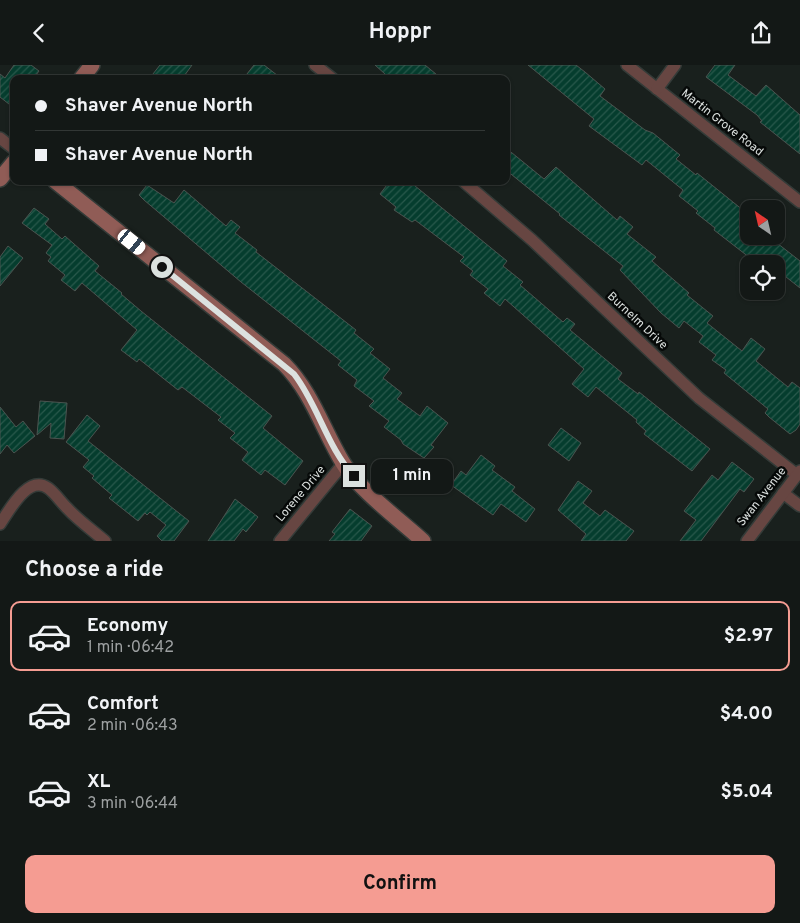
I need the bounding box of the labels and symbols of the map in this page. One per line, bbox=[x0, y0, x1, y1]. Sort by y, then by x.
street label: Martin Grove Road bbox=[678, 86, 766, 160]
north arrow bbox=[740, 200, 785, 245]
car bbox=[115, 227, 148, 257]
route start bbox=[151, 256, 173, 278]
street label: Burnelm Drive bbox=[603, 289, 671, 353]
callout: 1 min bbox=[372, 459, 454, 493]
street label: Lorene Drive bbox=[273, 462, 329, 526]
street label: Swan Avenue bbox=[734, 464, 790, 530]
route end bbox=[343, 465, 365, 487]

